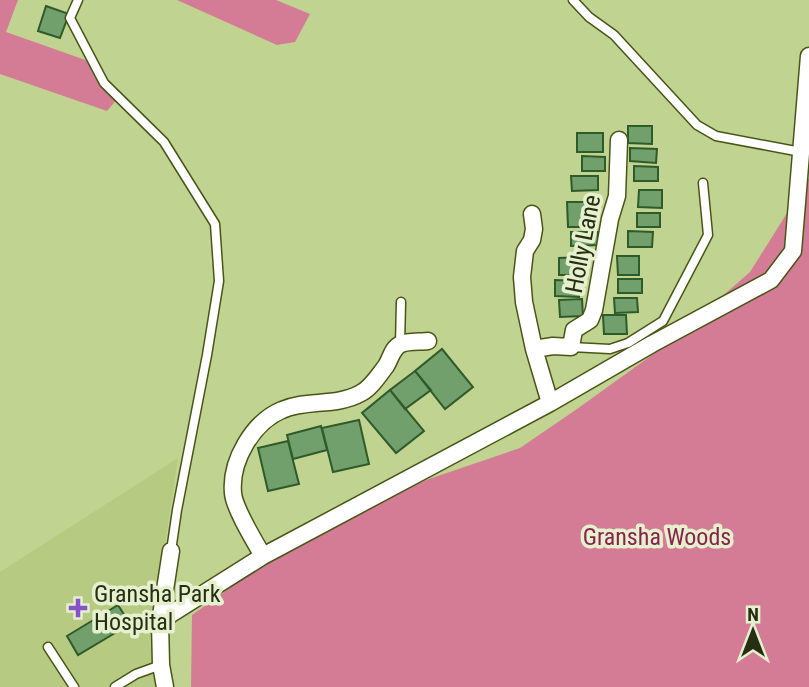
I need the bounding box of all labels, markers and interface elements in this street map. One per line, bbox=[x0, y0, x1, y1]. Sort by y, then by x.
street label: Holly Lane bbox=[560, 193, 606, 295]
park label: Gransha Woods bbox=[583, 523, 731, 551]
place label: Gransha Park Hospital bbox=[94, 580, 221, 636]
north arrow bbox=[718, 596, 788, 666]
marker: Gransha Park Hospital bbox=[68, 598, 88, 618]
text: N bbox=[747, 603, 759, 626]

